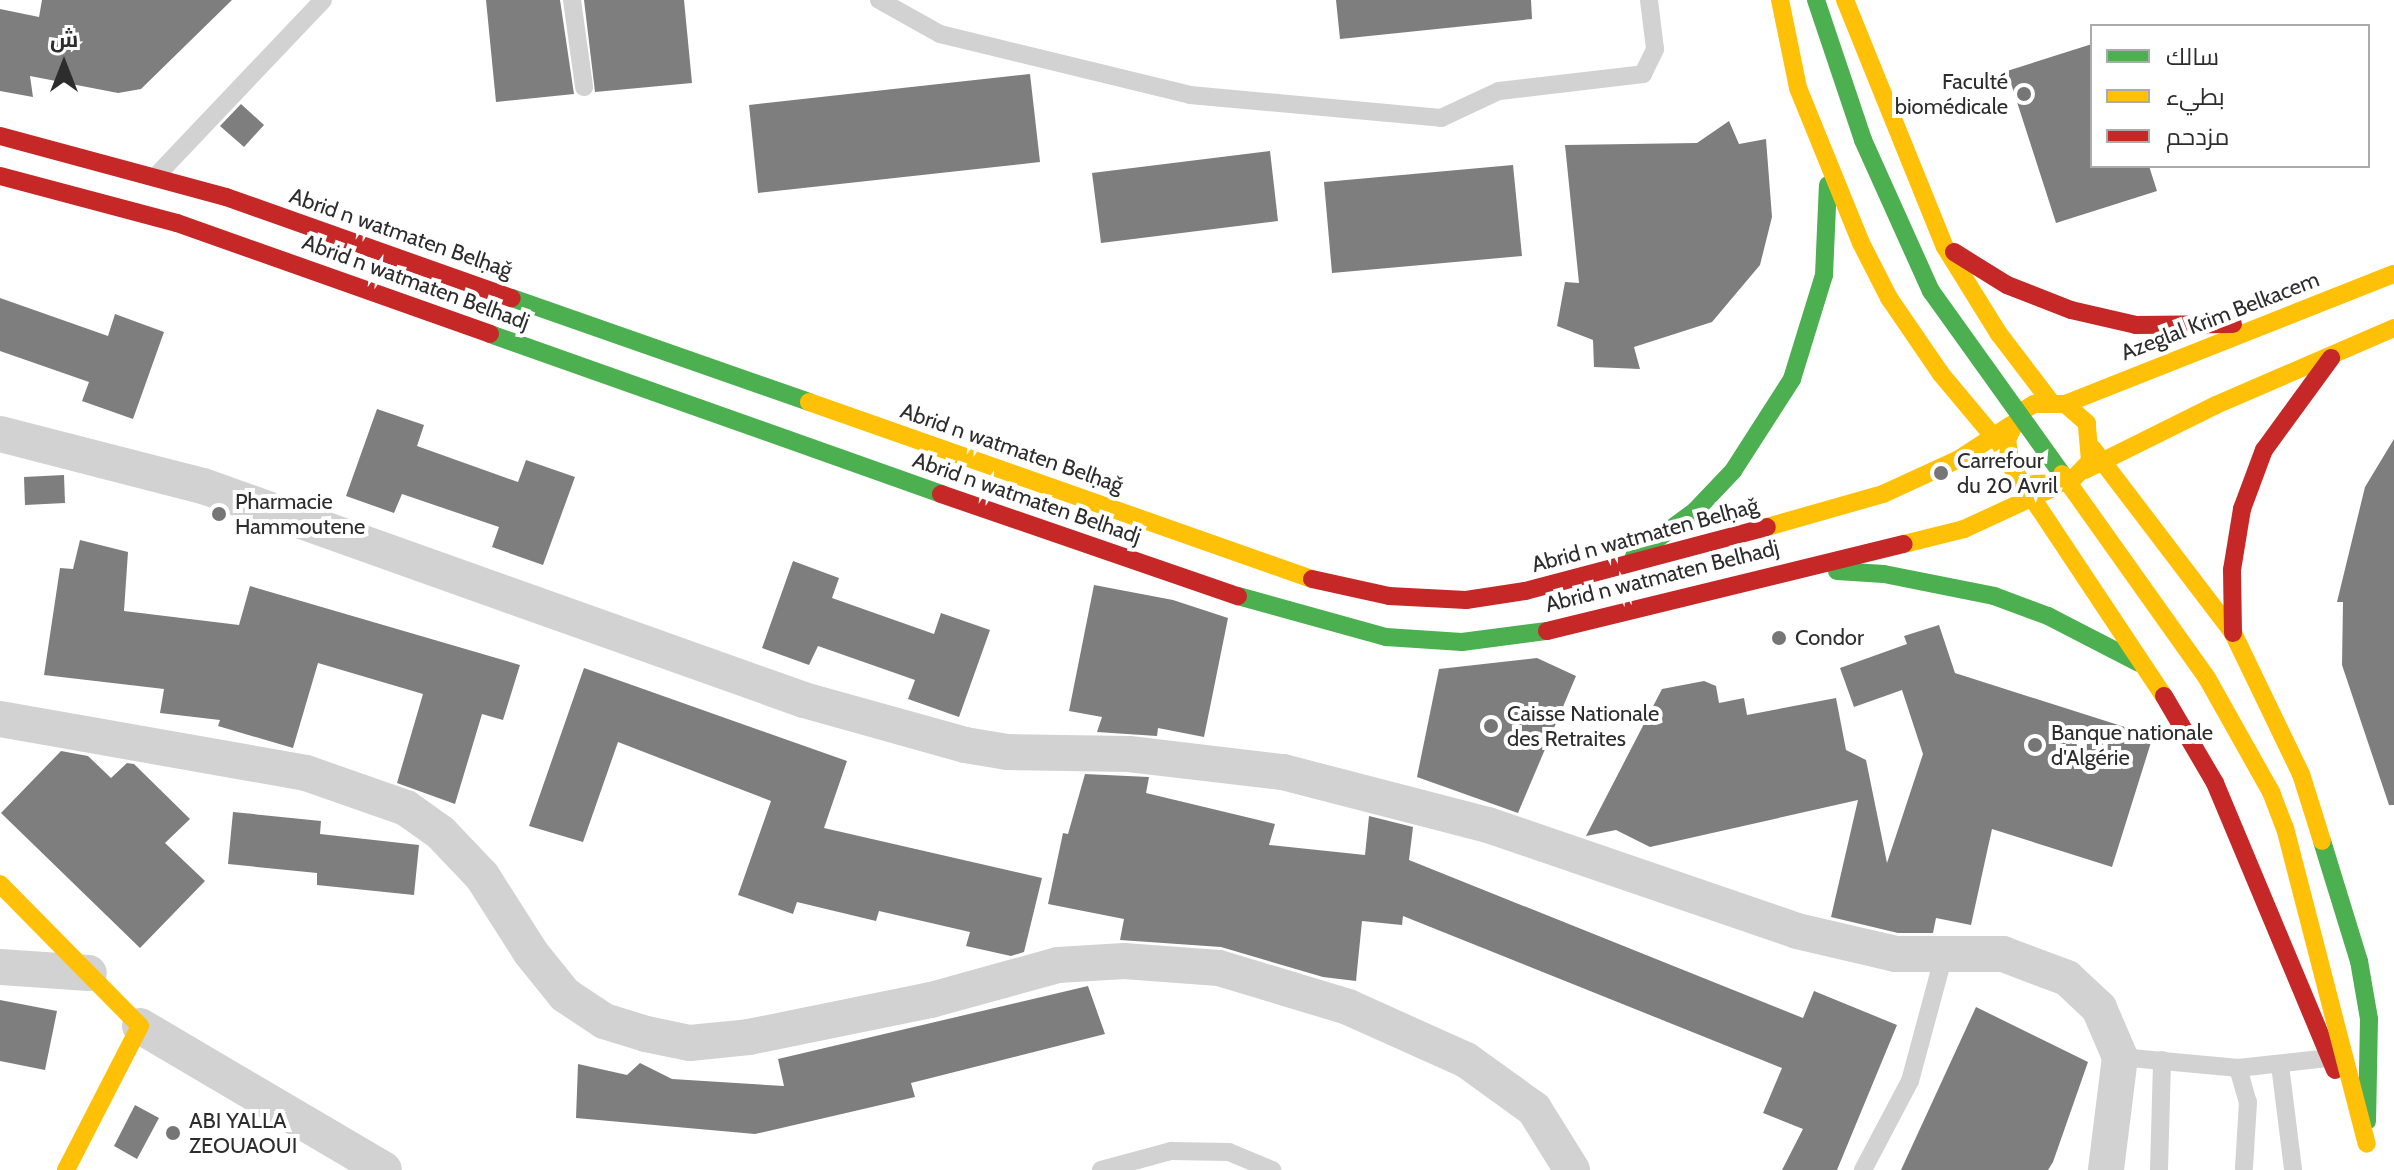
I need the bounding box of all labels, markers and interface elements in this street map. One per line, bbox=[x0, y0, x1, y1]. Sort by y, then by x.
north arrow bbox=[24, 24, 104, 104]
legend bbox=[2090, 24, 2370, 168]
text: ش bbox=[50, 26, 78, 53]
text: سالك bbox=[2166, 42, 2219, 71]
place label: Faculté biomédicale bbox=[1895, 68, 2008, 120]
text: بطيء bbox=[2166, 82, 2225, 111]
marker: Faculté biomédicale bbox=[2015, 85, 2033, 103]
text: مزدحم bbox=[2166, 122, 2229, 151]
street label: Abrid n watmaten Belḥaǧ bbox=[286, 182, 516, 284]
street label: Abrid n watmaten Belhadj bbox=[299, 229, 533, 335]
street label: Azeglal Krim Belkacem bbox=[2117, 266, 2323, 366]
street label: Abrid n watmaten Belḥaǧ bbox=[897, 397, 1127, 499]
street label: Abrid n watmaten Belhadj bbox=[909, 446, 1145, 550]
place label: Carrefour du 20 Avril bbox=[1957, 447, 2058, 498]
marker: Carrefour du 20 Avril bbox=[1932, 464, 1950, 482]
place label: Pharmacie Hammoutene bbox=[235, 488, 365, 540]
street label: Abrid n watmaten Belḥaǧ bbox=[1529, 492, 1761, 578]
marker: Pharmacie Hammoutene bbox=[210, 505, 228, 523]
street label: Abrid n watmaten Belhadj bbox=[1542, 534, 1782, 618]
place label: Condor bbox=[1795, 625, 1864, 651]
marker: Condor bbox=[1770, 629, 1788, 647]
place label: Caisse Nationale des Retraites bbox=[1507, 700, 1659, 752]
marker: Caisse Nationale des Retraites bbox=[1482, 717, 1500, 735]
place label: Banque nationale d'Algérie bbox=[2051, 719, 2213, 770]
marker: Banque nationale d'Algérie bbox=[2026, 736, 2044, 754]
place label: ABI YALLA ZEOUAOUI bbox=[189, 1107, 297, 1158]
marker: ABI YALLA ZEOUAOUI bbox=[164, 1124, 182, 1142]

